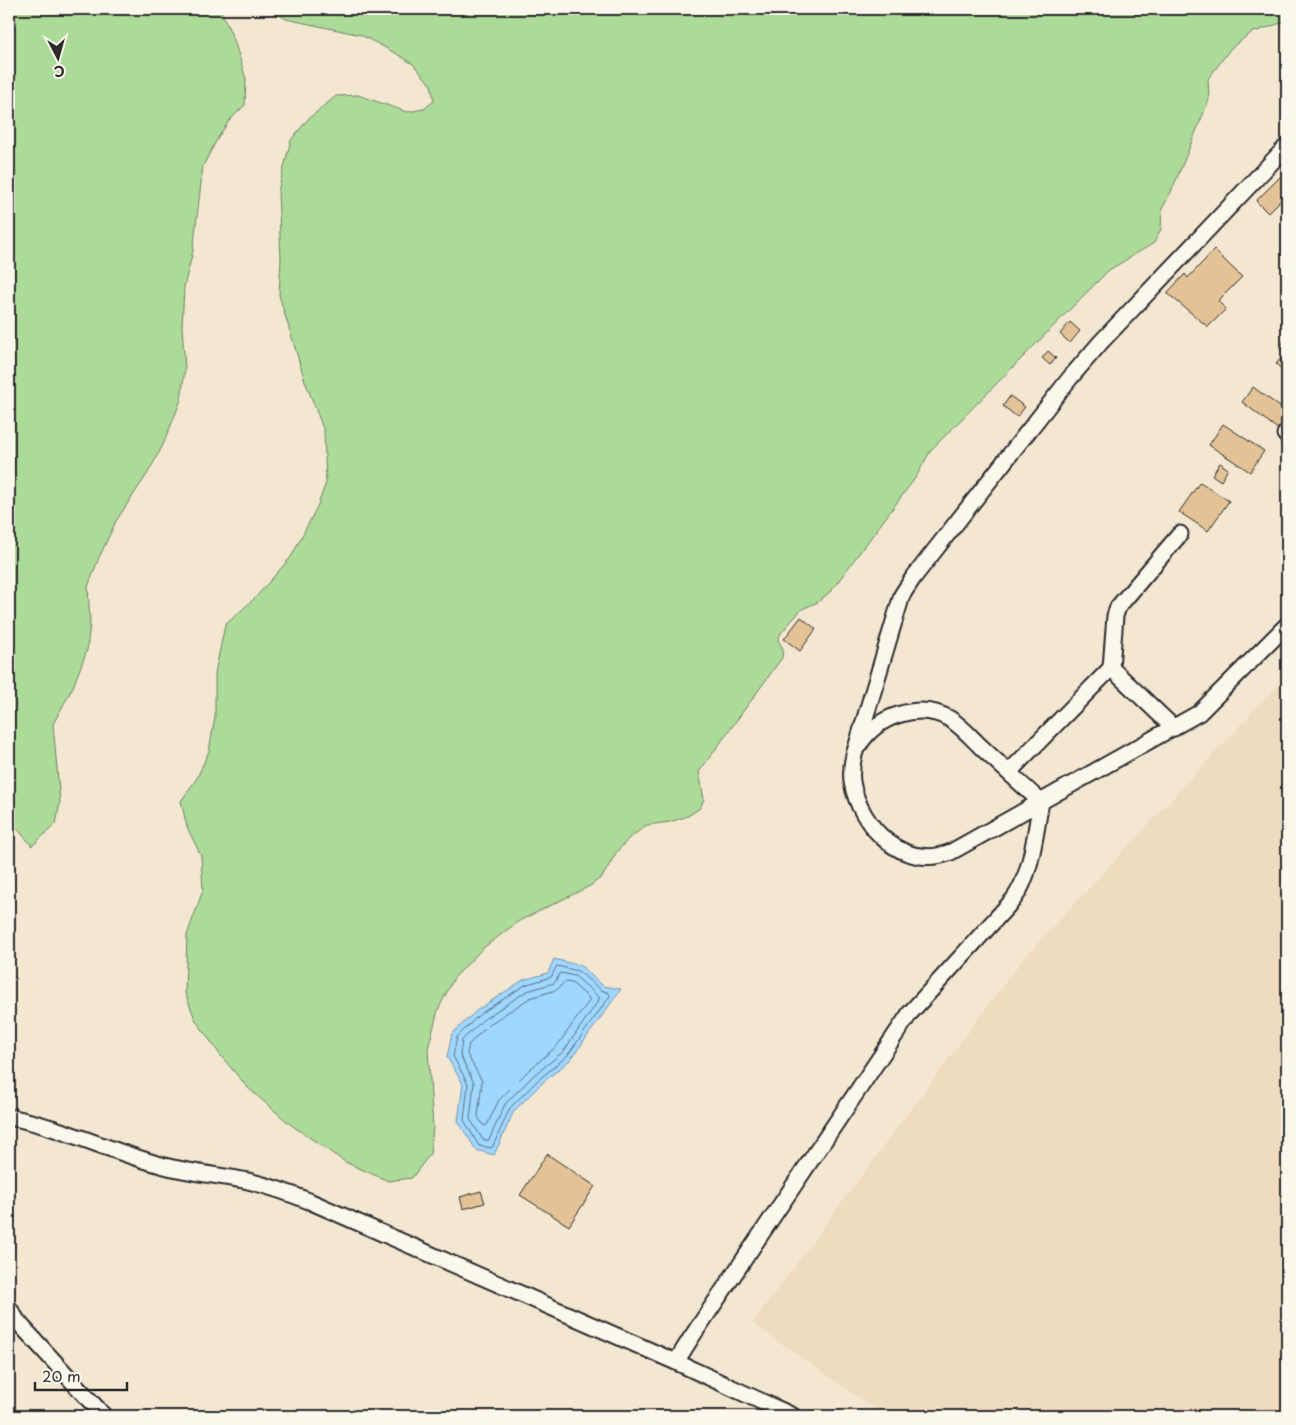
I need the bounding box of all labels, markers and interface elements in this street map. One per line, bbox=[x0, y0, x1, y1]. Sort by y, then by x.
north arrow bbox=[32, 32, 82, 82]
text: С bbox=[53, 60, 66, 82]
scale bar bbox=[35, 1360, 128, 1392]
text: 20 m bbox=[42, 1364, 81, 1387]

